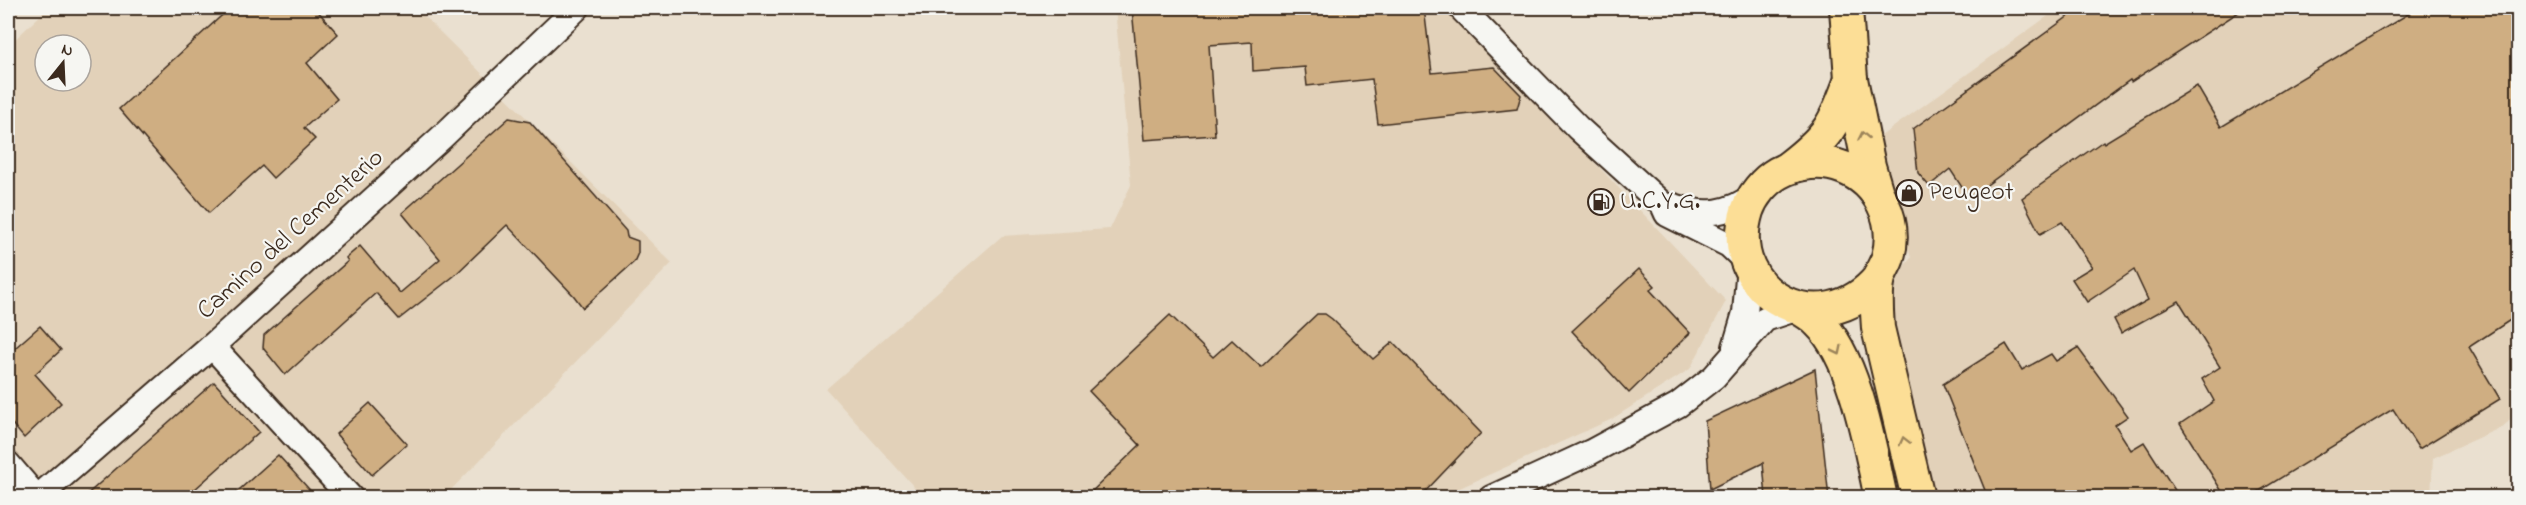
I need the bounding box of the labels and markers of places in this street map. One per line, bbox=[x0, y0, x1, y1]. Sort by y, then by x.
place label: Peugeot bbox=[1928, 174, 2014, 212]
shop icon: Peugeot bbox=[1894, 178, 1924, 208]
place label: U.C.Y.G. bbox=[1620, 183, 1700, 221]
fuel station icon: U.C.Y.G. bbox=[1586, 187, 1616, 217]

